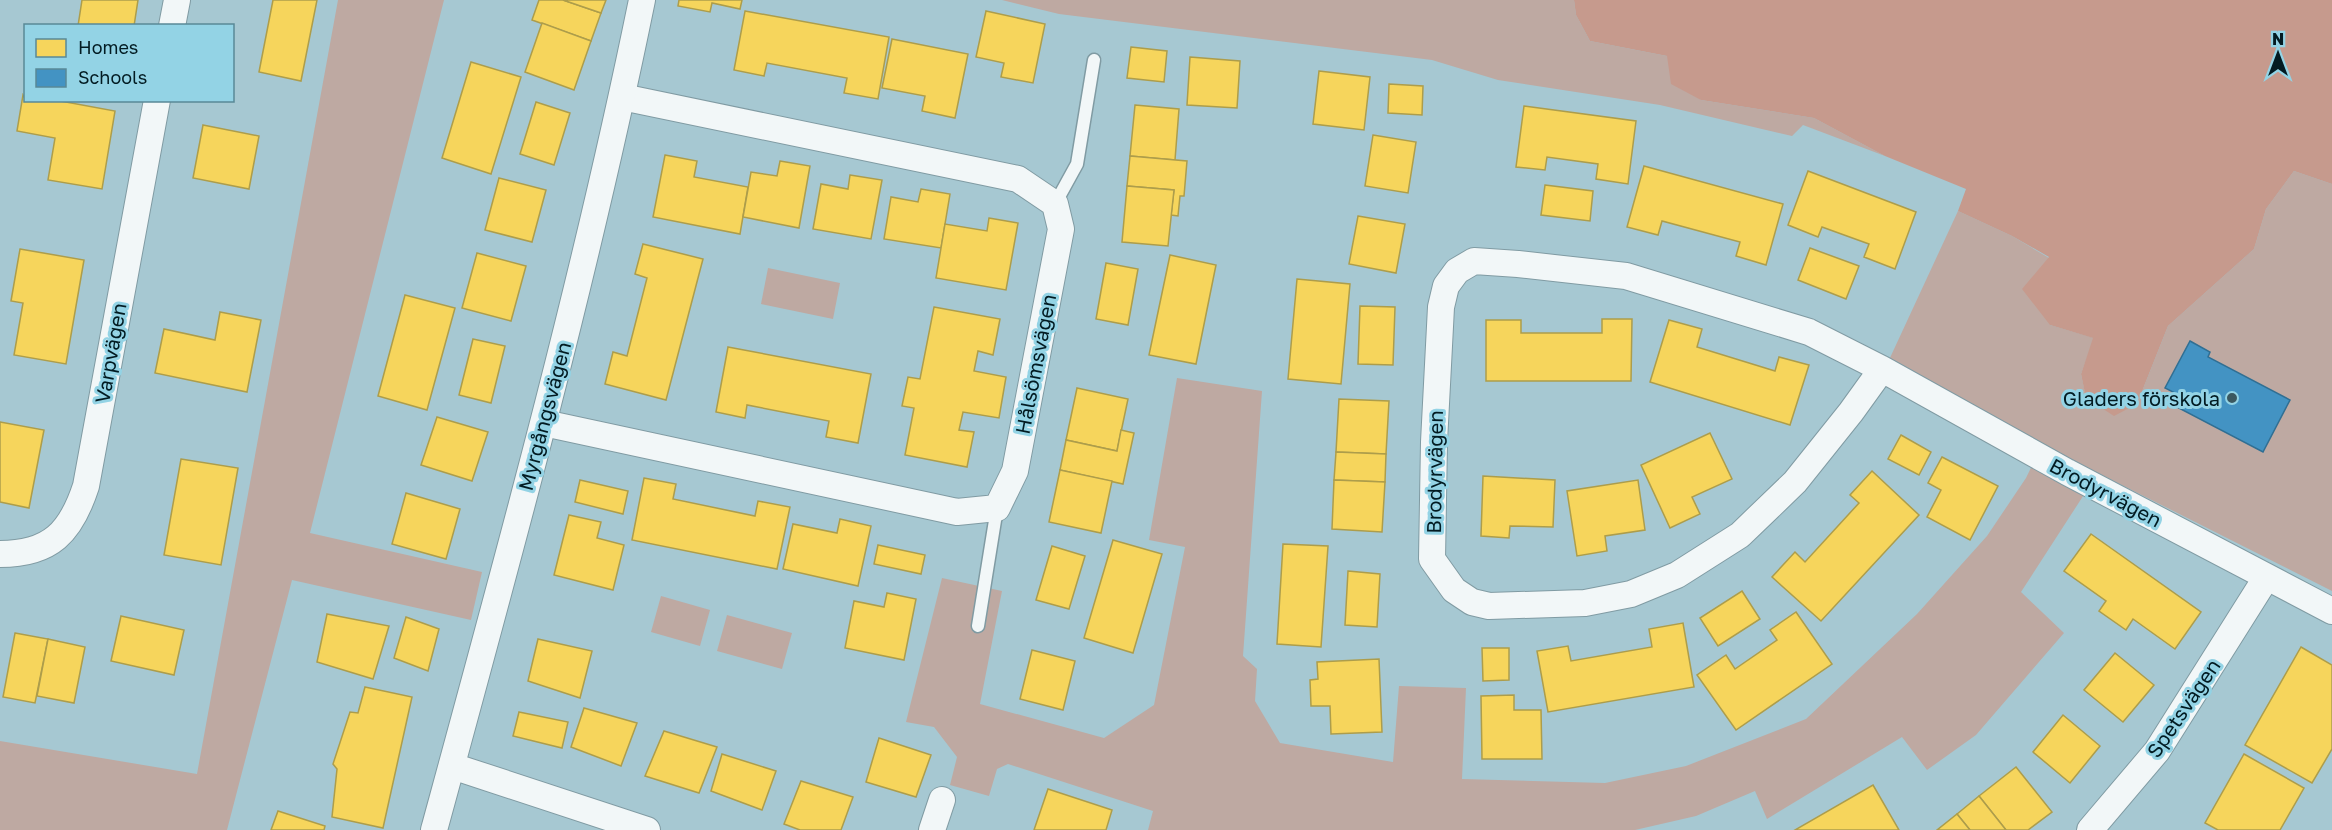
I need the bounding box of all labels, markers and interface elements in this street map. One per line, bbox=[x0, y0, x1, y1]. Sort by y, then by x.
legend bbox=[24, 24, 234, 102]
north arrow bbox=[2248, 24, 2308, 84]
text: N bbox=[2272, 29, 2284, 49]
text: Homes bbox=[78, 36, 138, 58]
text: Schools bbox=[78, 66, 147, 88]
street label: Hålsömsvägen bbox=[1010, 292, 1060, 436]
street label: Varpvägen bbox=[89, 301, 131, 405]
street label: Myrgångsvägen bbox=[513, 339, 575, 493]
place label: Gladers förskola bbox=[2063, 386, 2220, 410]
marker: Gladers förskola bbox=[2225, 391, 2239, 405]
street label: Brodyrvägen bbox=[1421, 410, 1447, 534]
street label: Brodyrvägen bbox=[2046, 452, 2166, 532]
street label: Spetsvägen bbox=[2141, 654, 2225, 762]

